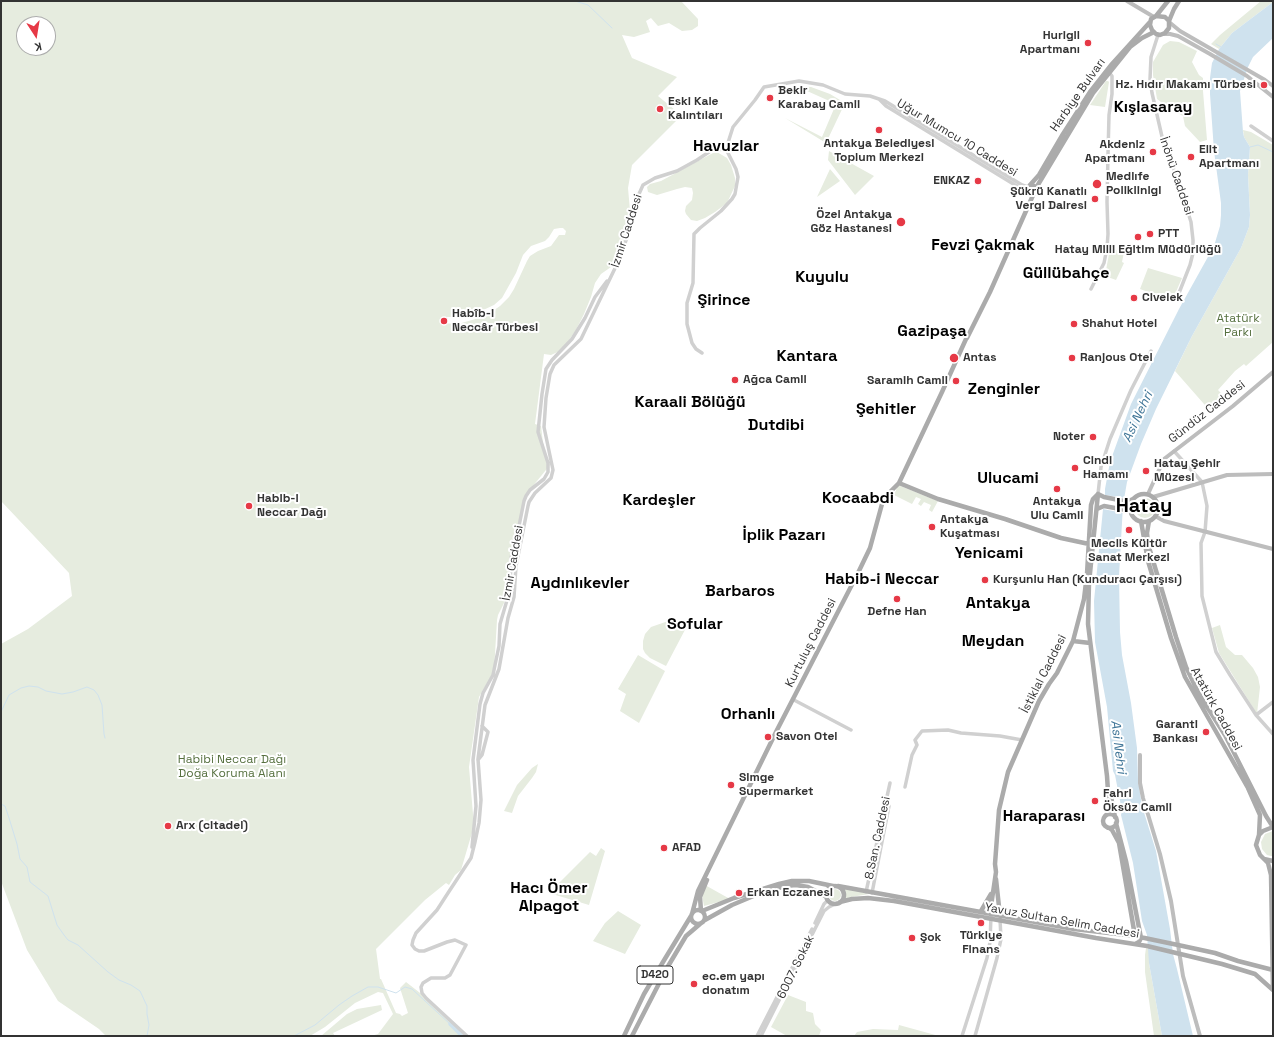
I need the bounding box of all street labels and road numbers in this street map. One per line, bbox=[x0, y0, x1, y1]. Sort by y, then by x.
street label: Harbiye Bulvarı bbox=[1047, 56, 1109, 134]
street label: Uğur Mumcu 10 Caddesi bbox=[894, 96, 1020, 180]
street label: İnönü Caddesi bbox=[1156, 135, 1196, 217]
street label: İzmir Caddesi bbox=[608, 192, 646, 270]
street label: Gündüz Caddesi bbox=[1166, 378, 1248, 446]
street label: İzmir Caddesi bbox=[499, 524, 527, 602]
street label: Kurtuluş Caddesi bbox=[782, 596, 840, 690]
street label: İstiklal Caddesi bbox=[1018, 632, 1070, 716]
street label: Atatürk Caddesi bbox=[1187, 665, 1245, 753]
street label: 8.San. Caddesi bbox=[862, 795, 894, 881]
street label: Yavuz Sultan Selim Caddesi bbox=[984, 900, 1140, 942]
street label: 6007. Sokak bbox=[774, 933, 818, 1001]
road number: D420 bbox=[637, 966, 673, 984]

